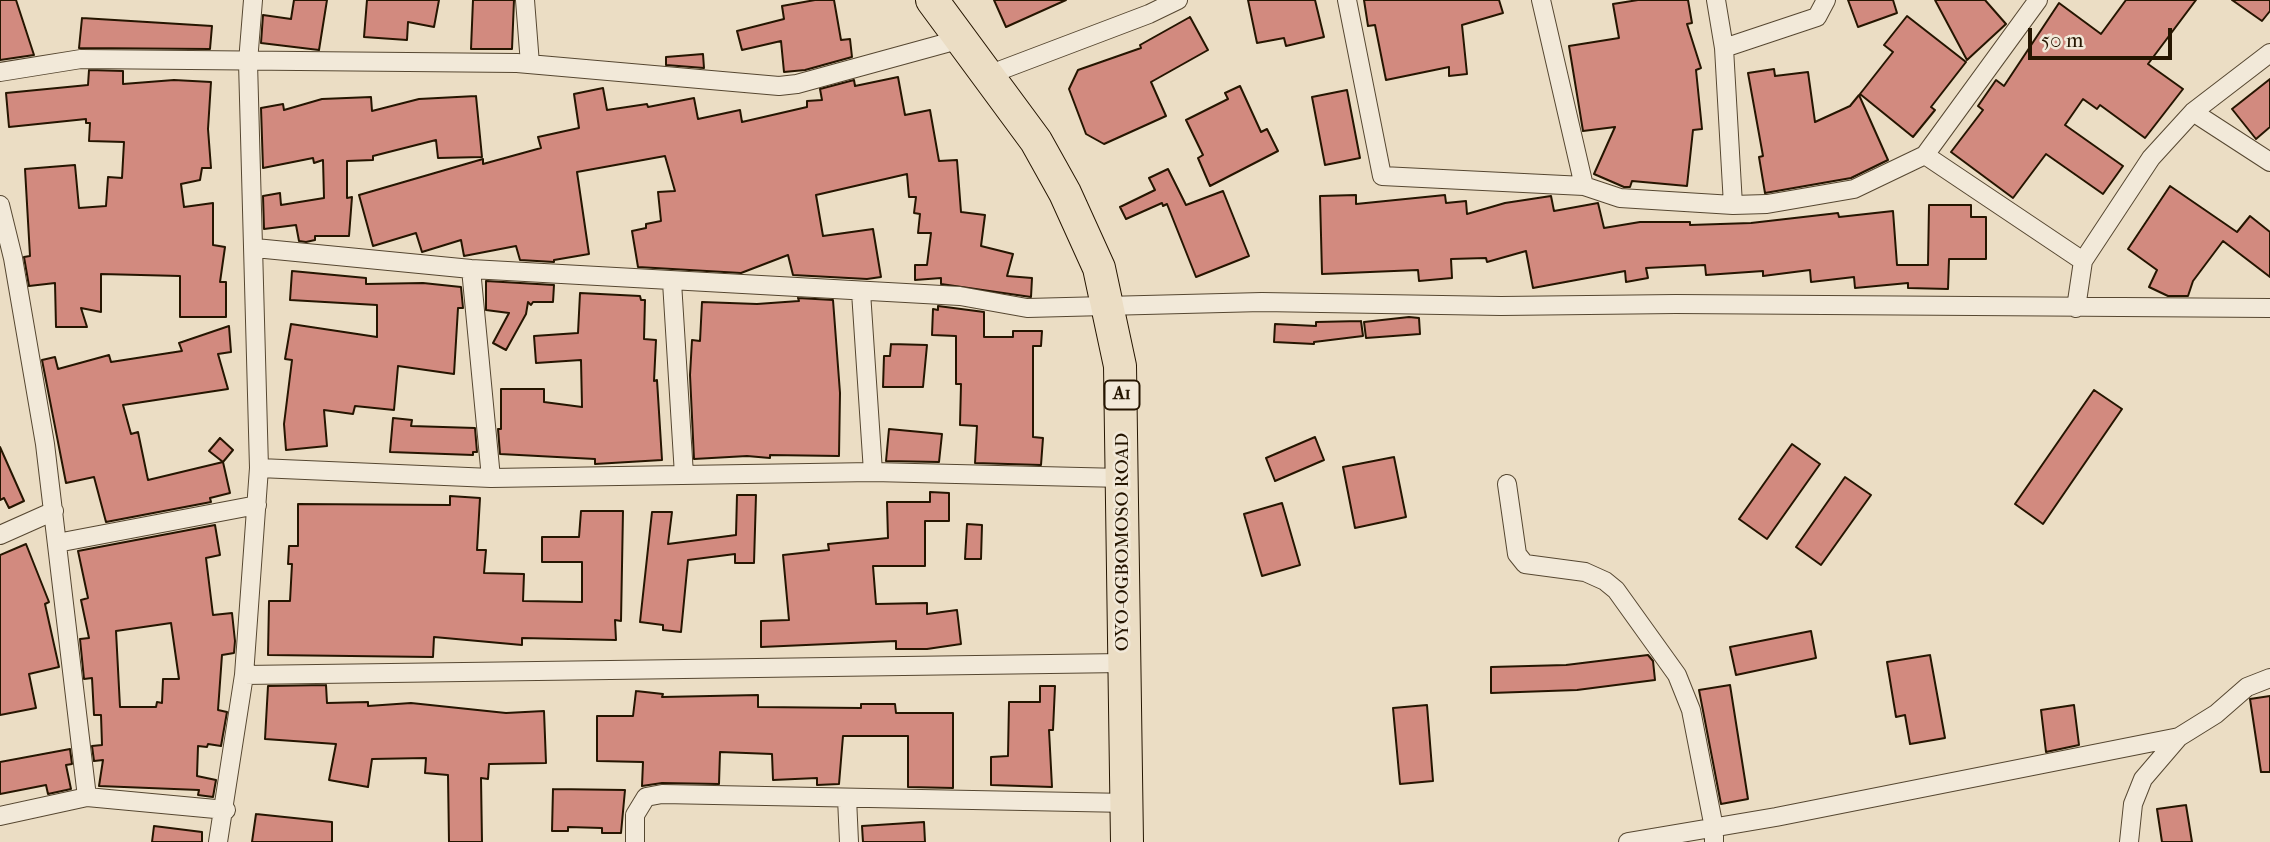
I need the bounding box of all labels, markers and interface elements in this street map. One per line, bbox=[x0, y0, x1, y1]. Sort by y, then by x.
scale bar bbox=[2032, 14, 2176, 58]
text: 50 m bbox=[2041, 28, 2084, 52]
road number: A1 bbox=[1104, 380, 1140, 410]
street label: OYO-OGBOMOSO ROAD bbox=[1112, 433, 1134, 651]

